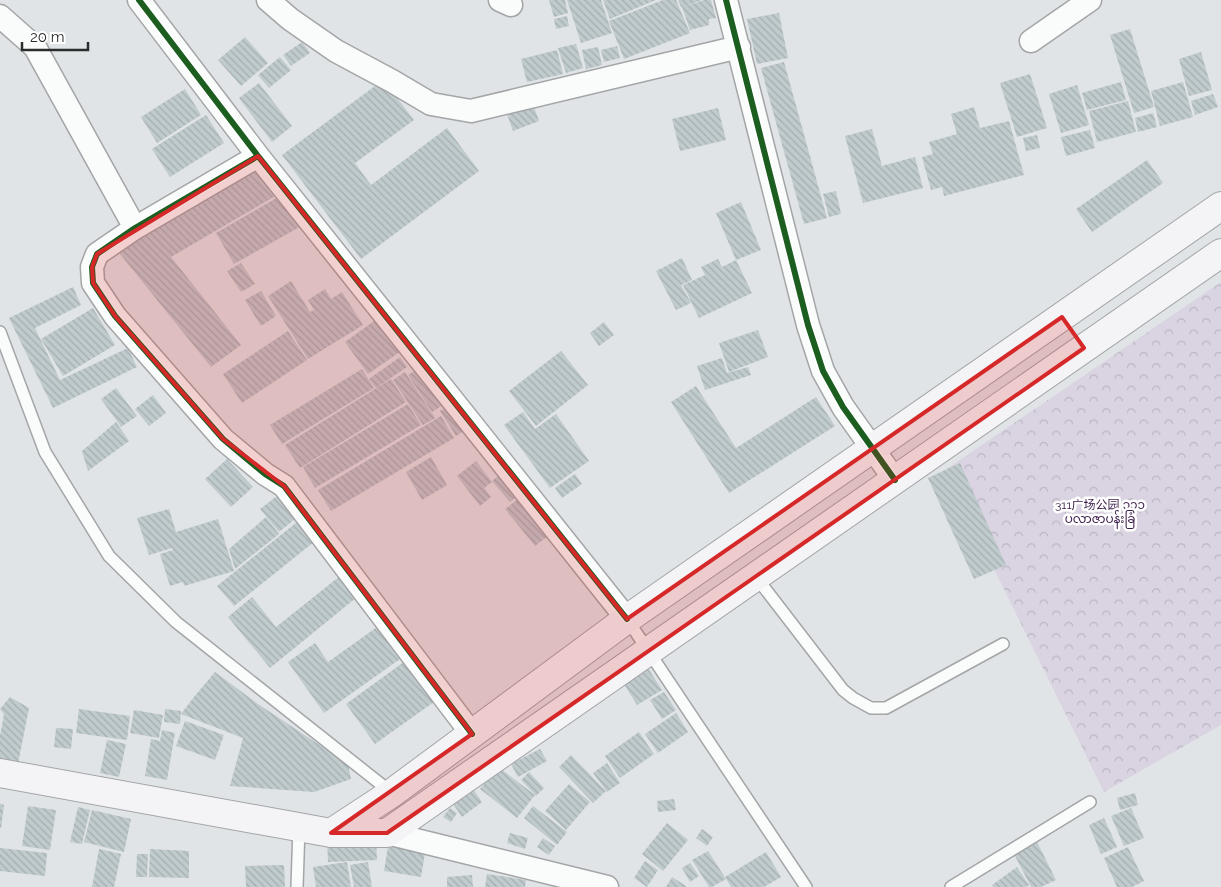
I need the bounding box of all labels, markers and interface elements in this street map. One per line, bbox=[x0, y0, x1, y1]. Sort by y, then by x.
scale bar bbox=[22, 20, 89, 52]
text: 20 m bbox=[30, 28, 65, 46]
park label: 311广场公园 ၃၁၁ ပလာဇာပန်းခြံ bbox=[1055, 498, 1145, 529]

